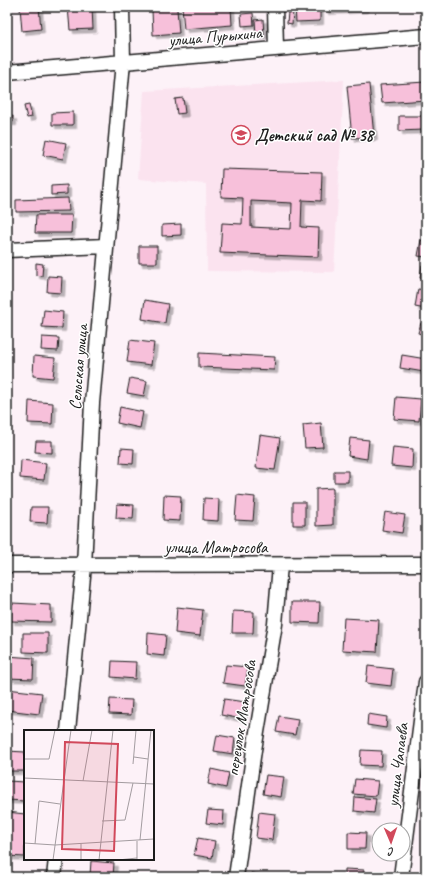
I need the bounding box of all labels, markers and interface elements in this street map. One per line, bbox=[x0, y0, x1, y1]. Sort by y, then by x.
street label: улица Пурыхина bbox=[167, 22, 264, 51]
school or university icon: Детский сад № 38 bbox=[230, 124, 252, 146]
place label: Детский сад № 38 bbox=[255, 125, 376, 146]
street label: Сельская улица bbox=[64, 322, 93, 411]
street label: улица Матросова bbox=[164, 537, 269, 558]
street label: переулок Матросова bbox=[222, 658, 261, 777]
street label: улица Чапаева bbox=[382, 720, 413, 809]
inset map bbox=[24, 730, 154, 860]
north arrow bbox=[371, 822, 411, 862]
text: С bbox=[387, 845, 394, 859]

